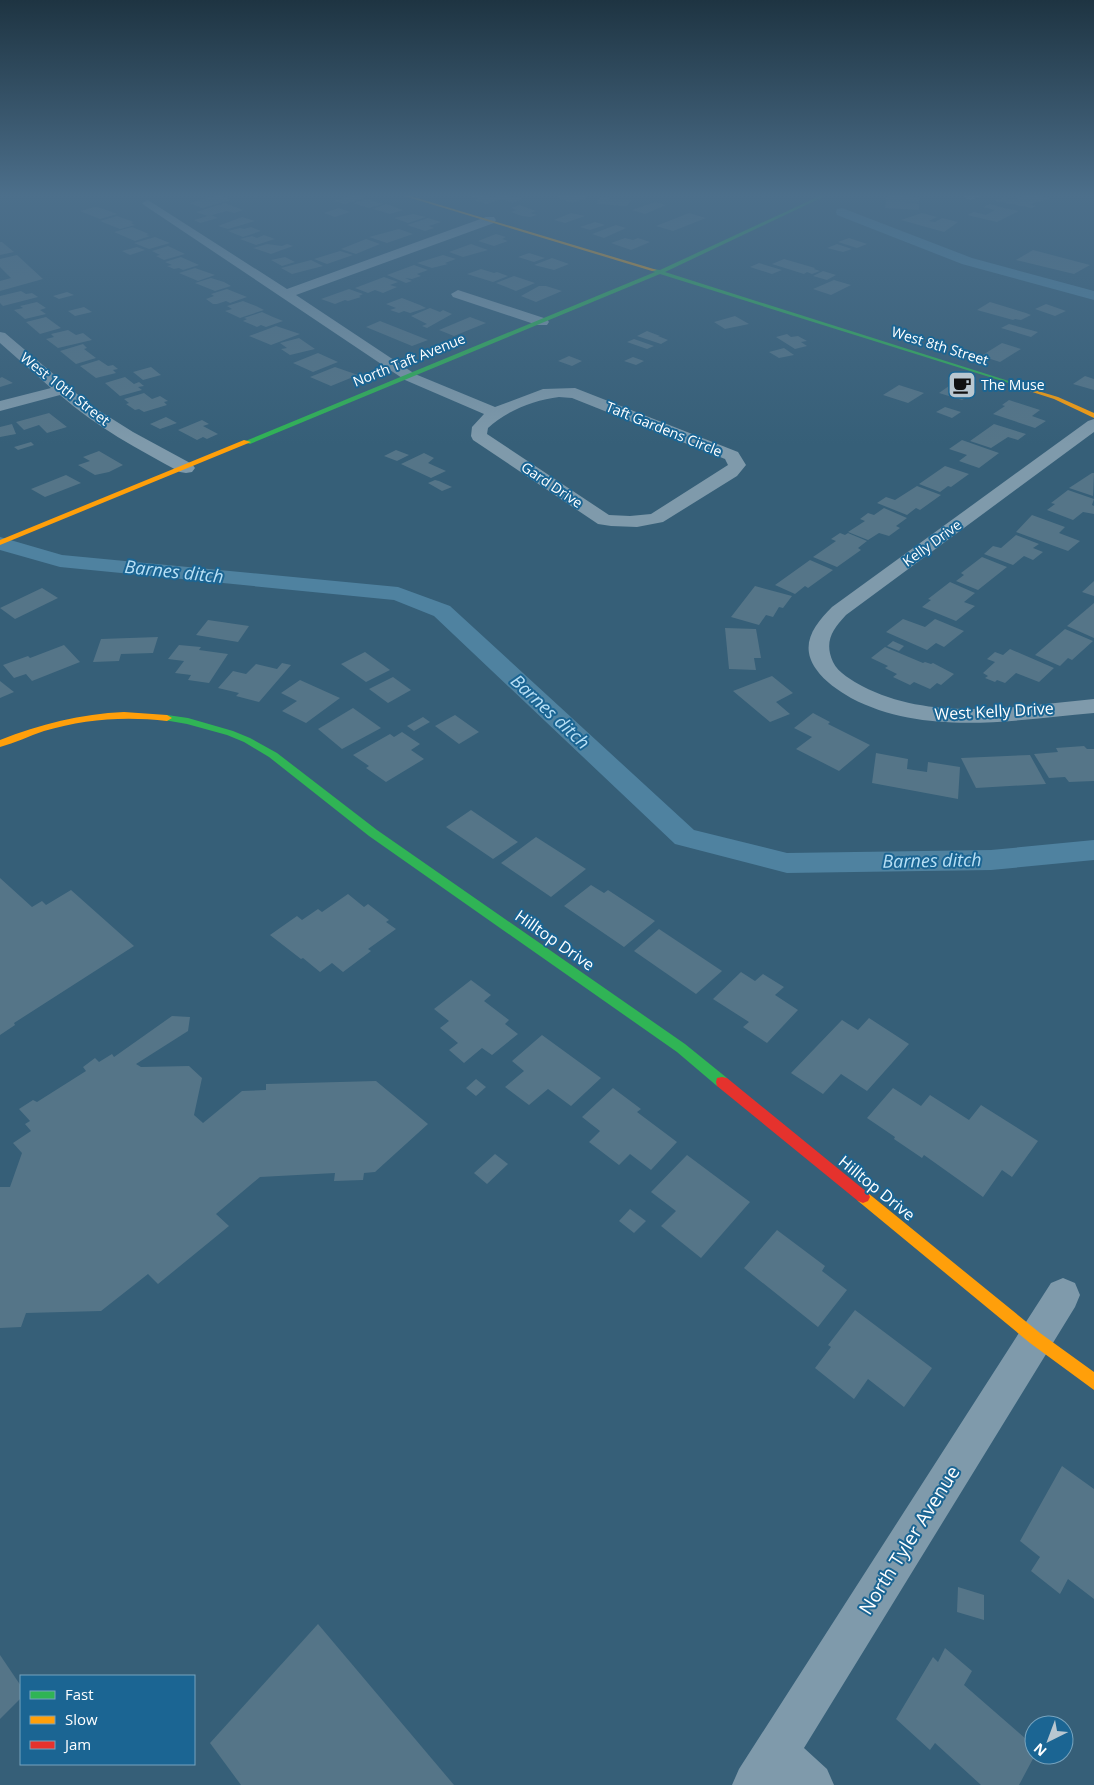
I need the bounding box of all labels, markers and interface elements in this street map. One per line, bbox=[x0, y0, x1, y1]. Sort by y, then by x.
street label: West 8th Street bbox=[889, 322, 991, 369]
street label: North Taft Avenue bbox=[350, 328, 468, 391]
street label: West 10th Street bbox=[17, 348, 114, 429]
cafe icon: The Muse bbox=[947, 370, 977, 400]
place label: The Muse bbox=[981, 375, 1045, 394]
street label: Taft Gardens Circle bbox=[603, 396, 725, 461]
street label: Gard Drive bbox=[518, 457, 587, 512]
street label: Kelly Drive bbox=[898, 515, 965, 570]
water label: Barnes ditch bbox=[123, 554, 225, 588]
water label: Barnes ditch bbox=[506, 669, 595, 754]
street label: West Kelly Drive bbox=[934, 697, 1054, 725]
water label: Barnes ditch bbox=[882, 847, 982, 873]
street label: Hilltop Drive bbox=[511, 905, 599, 976]
street label: Hilltop Drive bbox=[834, 1150, 920, 1226]
street label: North Tyler Avenue bbox=[853, 1461, 965, 1619]
legend bbox=[20, 1675, 195, 1765]
text: Fast bbox=[65, 1684, 94, 1704]
text: Slow bbox=[65, 1709, 98, 1729]
north arrow bbox=[1024, 1715, 1074, 1765]
text: Jam bbox=[63, 1734, 91, 1754]
text: N bbox=[1029, 1739, 1051, 1761]

